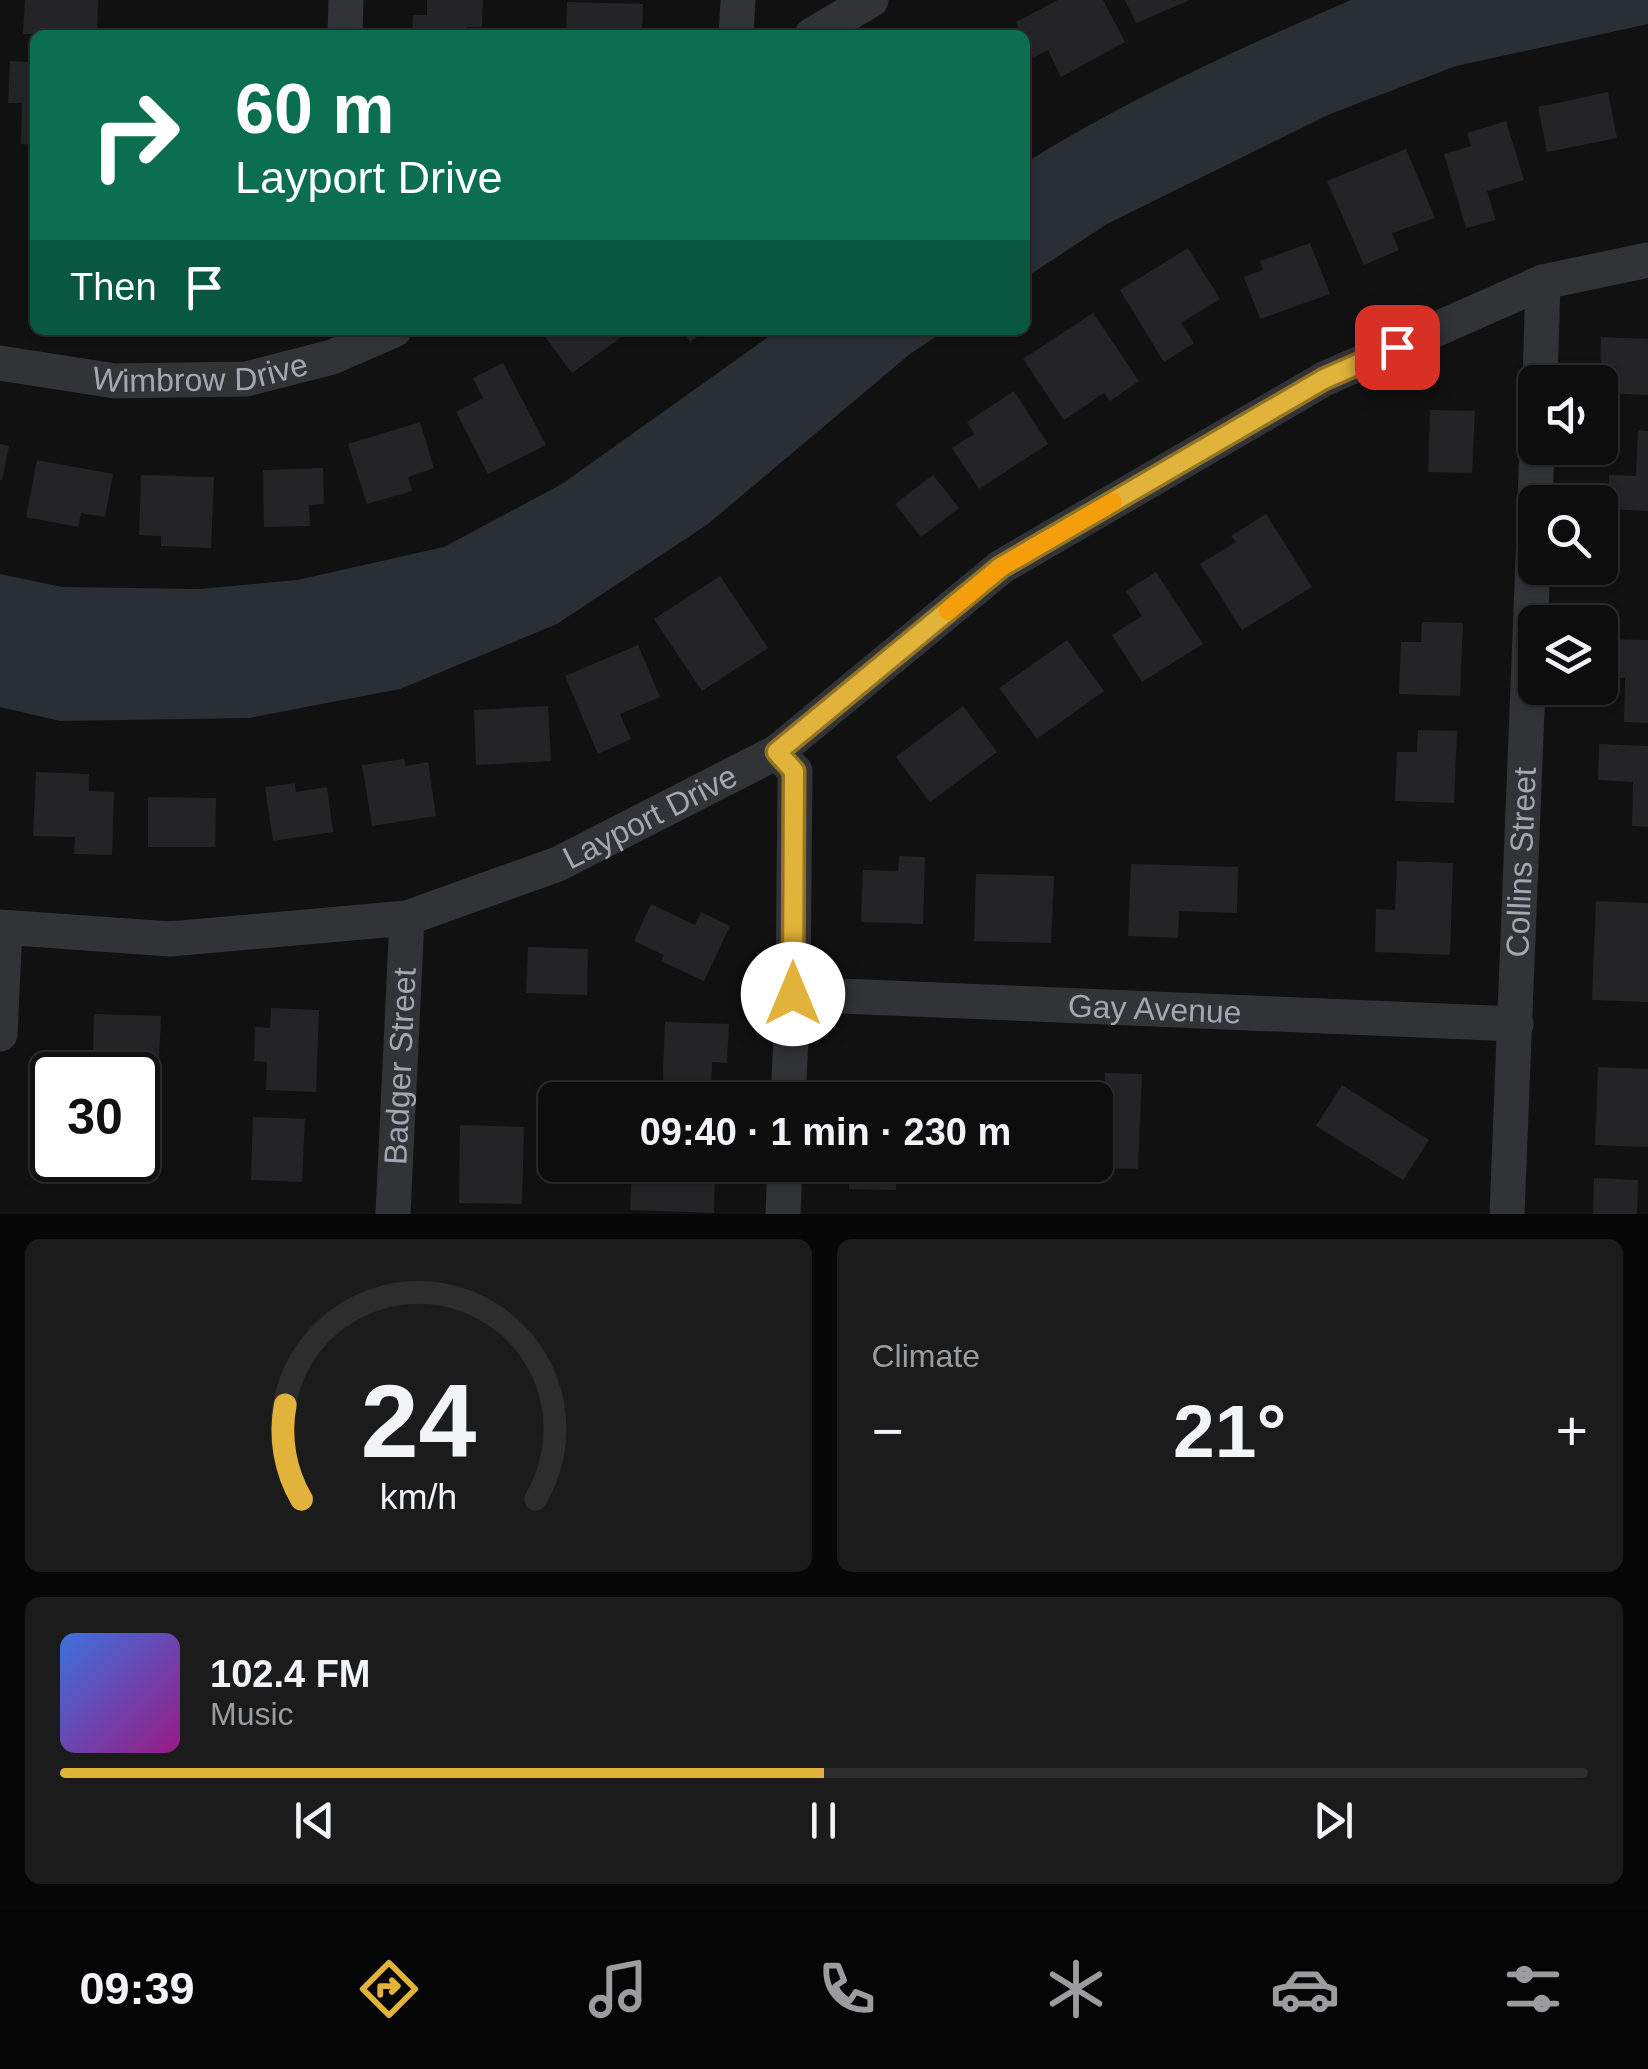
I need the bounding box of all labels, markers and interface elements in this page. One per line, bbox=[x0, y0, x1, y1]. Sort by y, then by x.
icon: right bbox=[70, 70, 200, 200]
text: 60 m bbox=[235, 70, 395, 148]
text: Layport Drive bbox=[235, 152, 503, 203]
icon: arrive bbox=[177, 260, 232, 315]
text: Then bbox=[70, 266, 157, 308]
pin bbox=[1355, 305, 1440, 390]
icon: arrive bbox=[1370, 320, 1425, 375]
street label: Wimbrow Drive bbox=[90, 346, 312, 400]
map controls bbox=[1518, 365, 1618, 705]
button: sound bbox=[1518, 365, 1618, 465]
button: search bbox=[1518, 485, 1618, 585]
button: layers bbox=[1518, 605, 1618, 705]
street label: Layport Drive bbox=[557, 758, 743, 876]
street label: Collins Street bbox=[1499, 766, 1543, 958]
position arrow bbox=[741, 942, 845, 1046]
street label: Badger Street bbox=[377, 967, 423, 1166]
street label: Gay Avenue bbox=[1067, 987, 1242, 1031]
speed limit sign: 30 bbox=[30, 1052, 160, 1182]
text: 09:40 · 1 min · 230 m bbox=[640, 1111, 1011, 1153]
text: Climate bbox=[872, 1338, 980, 1374]
text: 24 bbox=[360, 1363, 476, 1479]
text: 21° bbox=[1173, 1389, 1286, 1473]
text: − bbox=[872, 1400, 904, 1462]
text: + bbox=[1556, 1400, 1588, 1462]
text: km/h bbox=[380, 1477, 457, 1517]
text: 102.4 FM bbox=[210, 1653, 371, 1695]
text: Music bbox=[210, 1696, 294, 1732]
icon: previous bbox=[287, 1793, 342, 1848]
icon: pause bbox=[796, 1793, 851, 1848]
icon: next bbox=[1306, 1793, 1361, 1848]
icon: directions bbox=[354, 1954, 424, 2024]
icon: music bbox=[583, 1954, 653, 2024]
icon: phone bbox=[812, 1954, 882, 2024]
icon: climate bbox=[1041, 1954, 1111, 2024]
icon: car bbox=[1270, 1954, 1340, 2024]
icon: filters bbox=[1498, 1954, 1568, 2024]
text: 09:39 bbox=[79, 1963, 195, 2014]

